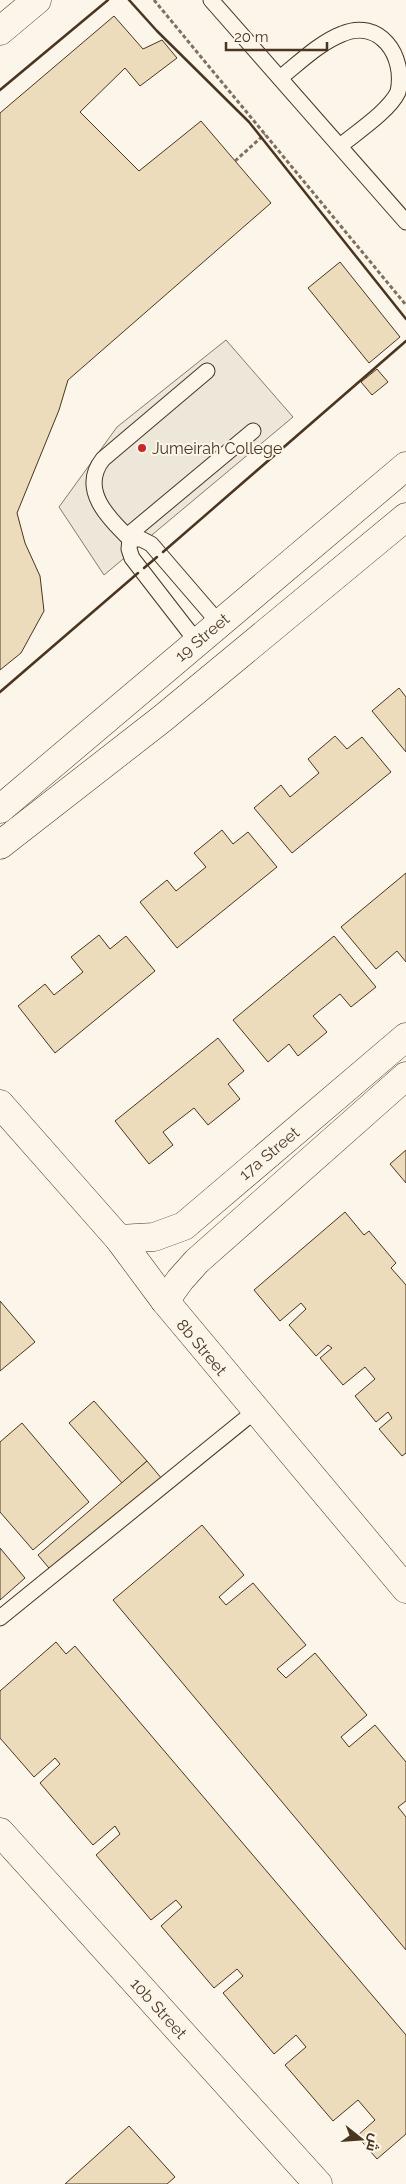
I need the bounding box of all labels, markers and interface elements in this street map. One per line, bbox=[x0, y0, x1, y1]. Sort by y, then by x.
scale bar bbox=[226, 20, 327, 52]
text: 20 m bbox=[234, 28, 269, 46]
place label: Jumeirah College bbox=[152, 439, 282, 458]
marker: Jumeirah College bbox=[136, 442, 148, 454]
street label: 19 Street bbox=[171, 609, 234, 665]
street label: 17a Street bbox=[235, 1122, 304, 1184]
street label: 8b Street bbox=[173, 1315, 231, 1380]
street label: 10b Street bbox=[126, 1974, 191, 2043]
north arrow bbox=[336, 2114, 386, 2164]
text: ش bbox=[362, 2132, 384, 2154]

